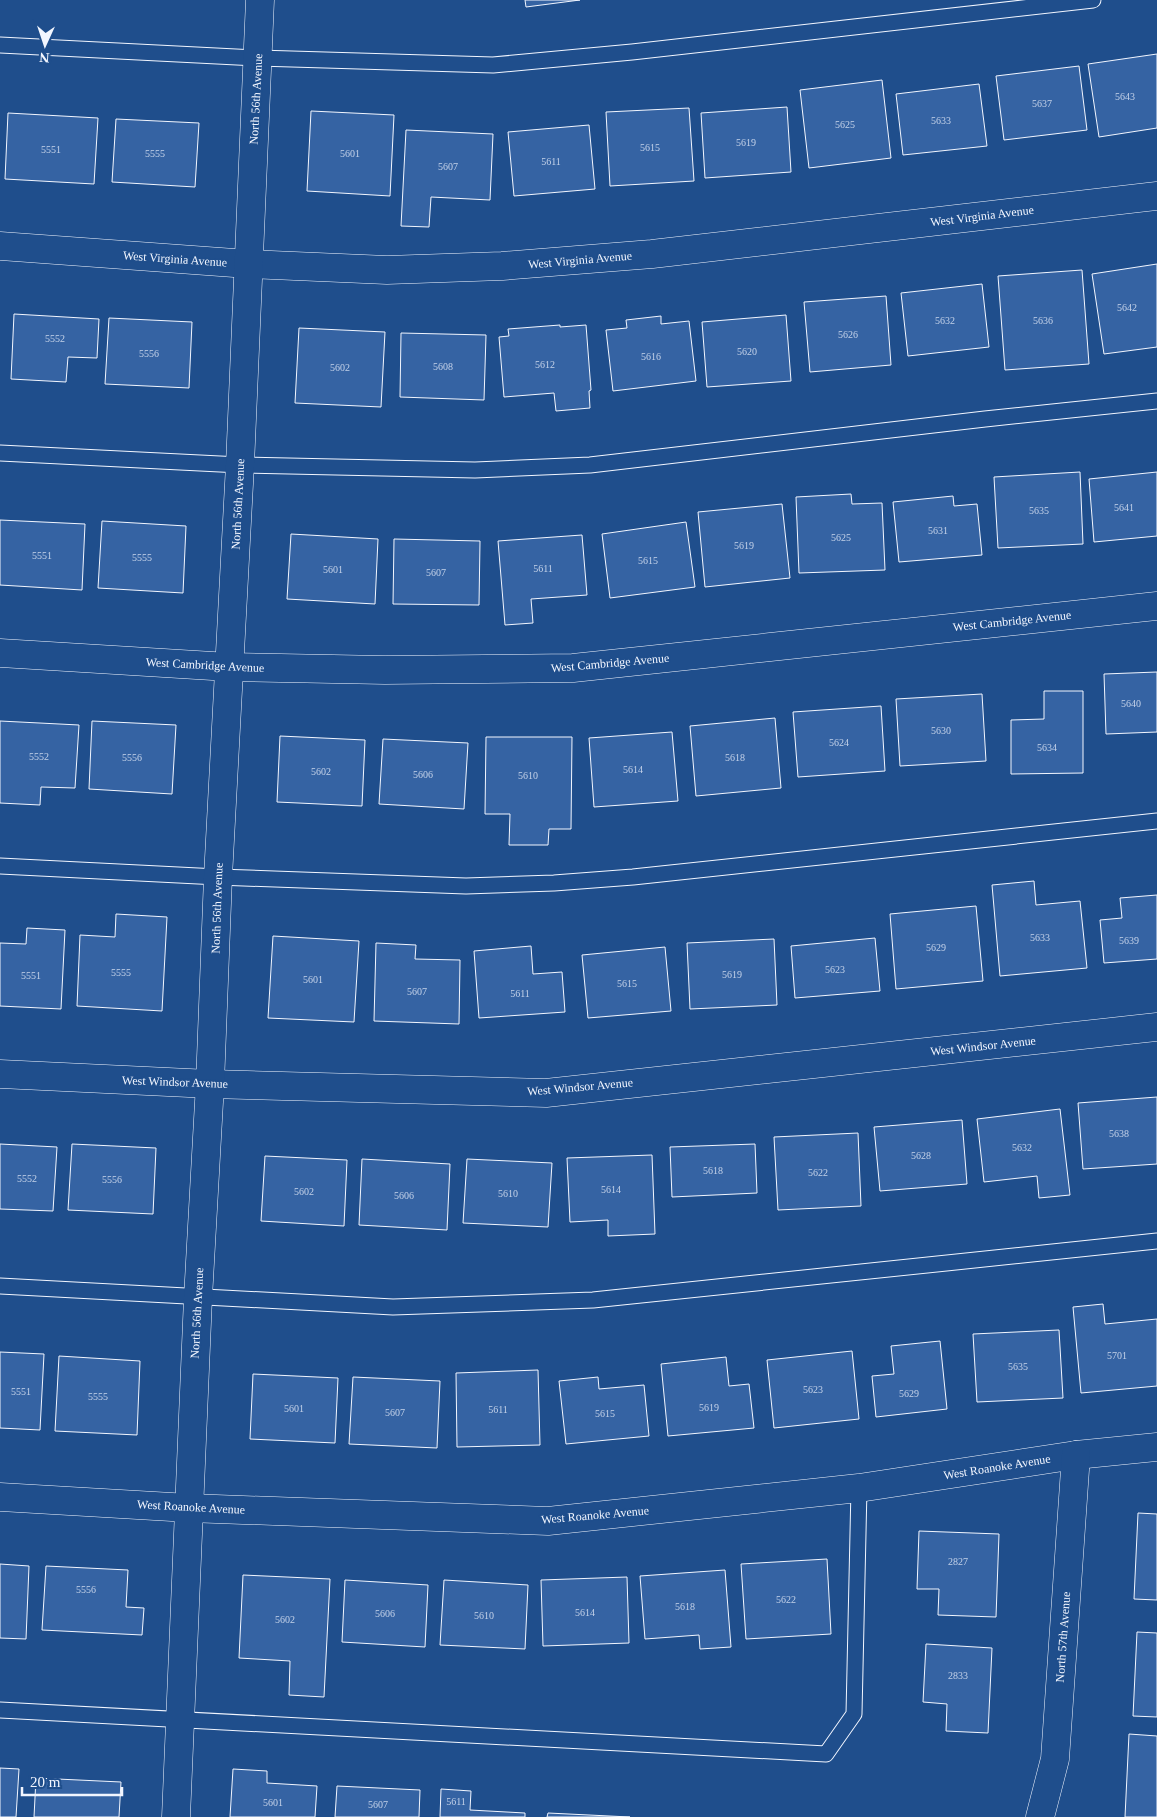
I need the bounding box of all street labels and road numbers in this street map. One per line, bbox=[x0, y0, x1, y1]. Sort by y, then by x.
street label: North 56th Avenue bbox=[247, 53, 265, 145]
street label: West Virginia Avenue bbox=[929, 203, 1035, 229]
street label: West Virginia Avenue bbox=[122, 248, 228, 270]
street label: West Virginia Avenue bbox=[527, 248, 633, 272]
street label: North 56th Avenue bbox=[229, 458, 247, 550]
street label: West Cambridge Avenue bbox=[952, 608, 1072, 634]
street label: West Cambridge Avenue bbox=[550, 651, 670, 675]
street label: West Cambridge Avenue bbox=[145, 655, 265, 675]
street label: North 56th Avenue bbox=[208, 862, 226, 954]
street label: West Windsor Avenue bbox=[930, 1033, 1036, 1059]
street label: West Windsor Avenue bbox=[122, 1073, 228, 1091]
street label: West Windsor Avenue bbox=[527, 1075, 633, 1099]
street label: North 56th Avenue bbox=[188, 1267, 206, 1359]
street label: West Roanoke Avenue bbox=[943, 1452, 1051, 1482]
street label: West Roanoke Avenue bbox=[137, 1497, 245, 1517]
street label: West Roanoke Avenue bbox=[541, 1503, 649, 1527]
street label: North 57th Avenue bbox=[1053, 1591, 1073, 1683]

